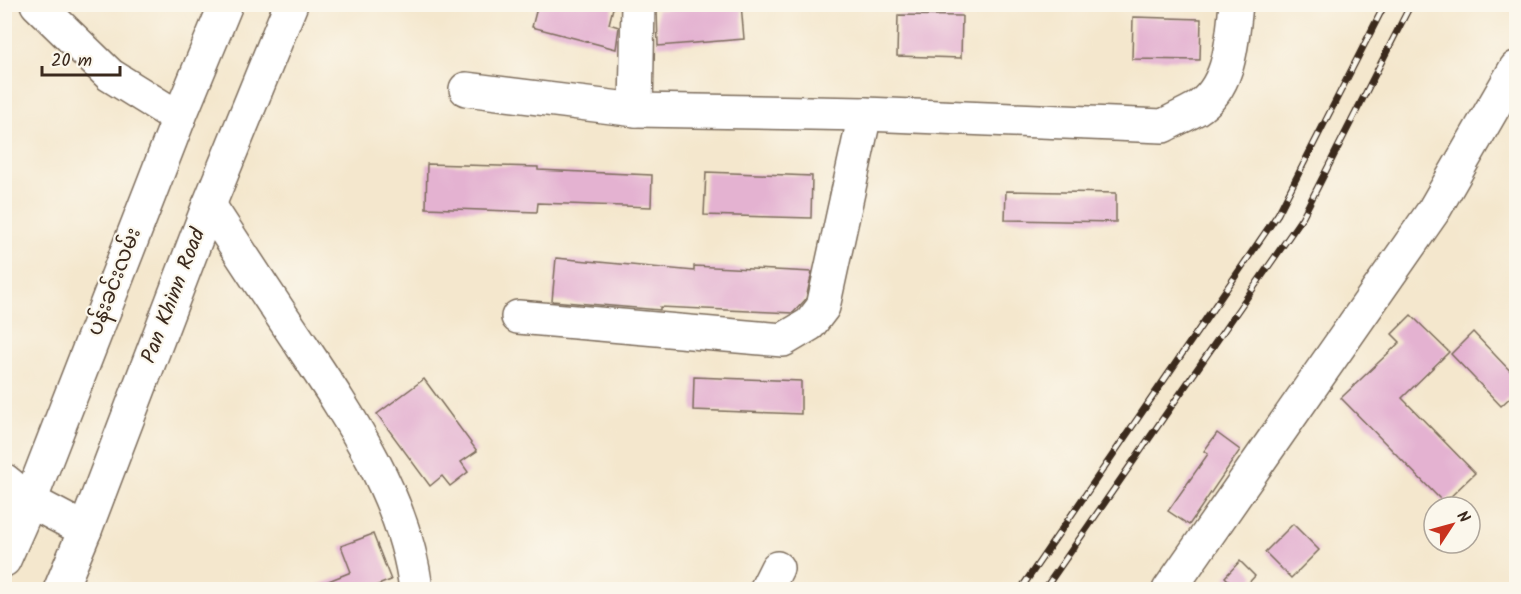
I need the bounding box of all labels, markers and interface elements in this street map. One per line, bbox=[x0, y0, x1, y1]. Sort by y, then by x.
scale bar bbox=[42, 39, 120, 77]
text: 20 m bbox=[51, 47, 92, 76]
street label: ပန်းခင်းလမ်း bbox=[78, 223, 151, 341]
street label: Pan Khinn Road bbox=[133, 223, 215, 368]
north arrow bbox=[1422, 495, 1482, 555]
text: N bbox=[1450, 506, 1476, 529]

